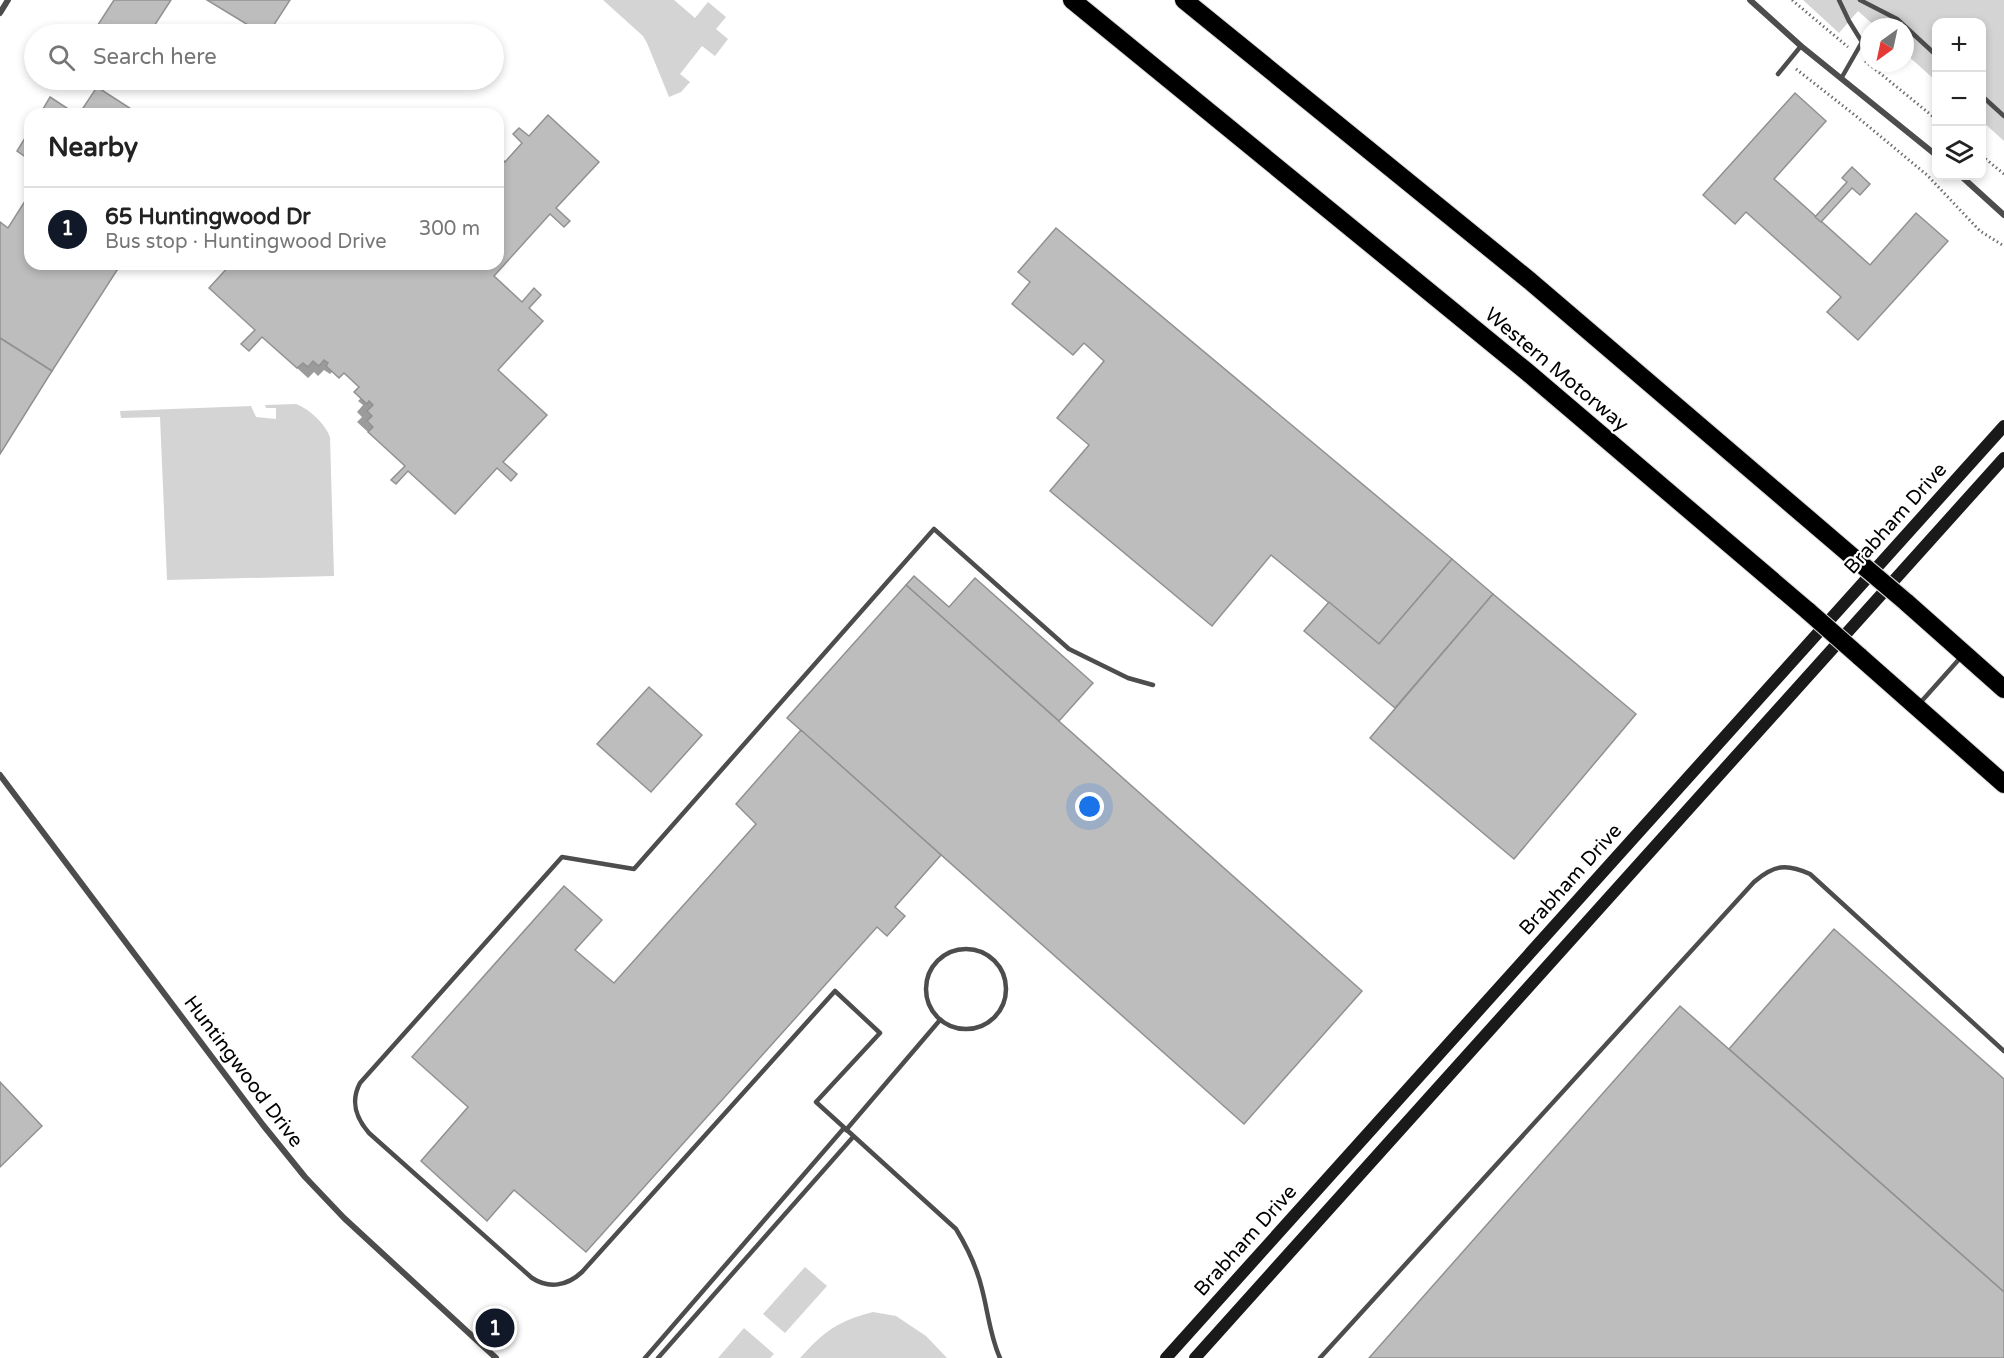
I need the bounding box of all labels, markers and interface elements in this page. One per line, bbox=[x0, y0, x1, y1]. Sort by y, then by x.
north arrow bbox=[1860, 18, 1914, 72]
map controls bbox=[1932, 18, 1986, 180]
button: + bbox=[1932, 18, 1986, 72]
search box bbox=[24, 24, 504, 90]
icon: search bbox=[45, 41, 78, 74]
text: Search here bbox=[93, 44, 217, 70]
button: − bbox=[1932, 72, 1986, 126]
button: layers bbox=[1932, 126, 1986, 180]
text: Nearby bbox=[48, 132, 138, 163]
text: 65 Huntingwood Dr bbox=[105, 204, 311, 230]
text: 1 bbox=[61, 217, 74, 241]
text: 300 m bbox=[419, 217, 480, 241]
text: Bus stop · Huntingwood Drive bbox=[105, 230, 387, 254]
street label: Western Motorway bbox=[1480, 303, 1633, 437]
street label: Brabham Drive bbox=[1839, 458, 1952, 579]
your location bbox=[1075, 792, 1104, 821]
street label: Brabham Drive bbox=[1514, 819, 1627, 940]
street label: Huntingwood Drive bbox=[178, 991, 308, 1152]
street label: Brabham Drive bbox=[1189, 1180, 1302, 1301]
pin: 1 bbox=[476, 1306, 514, 1350]

